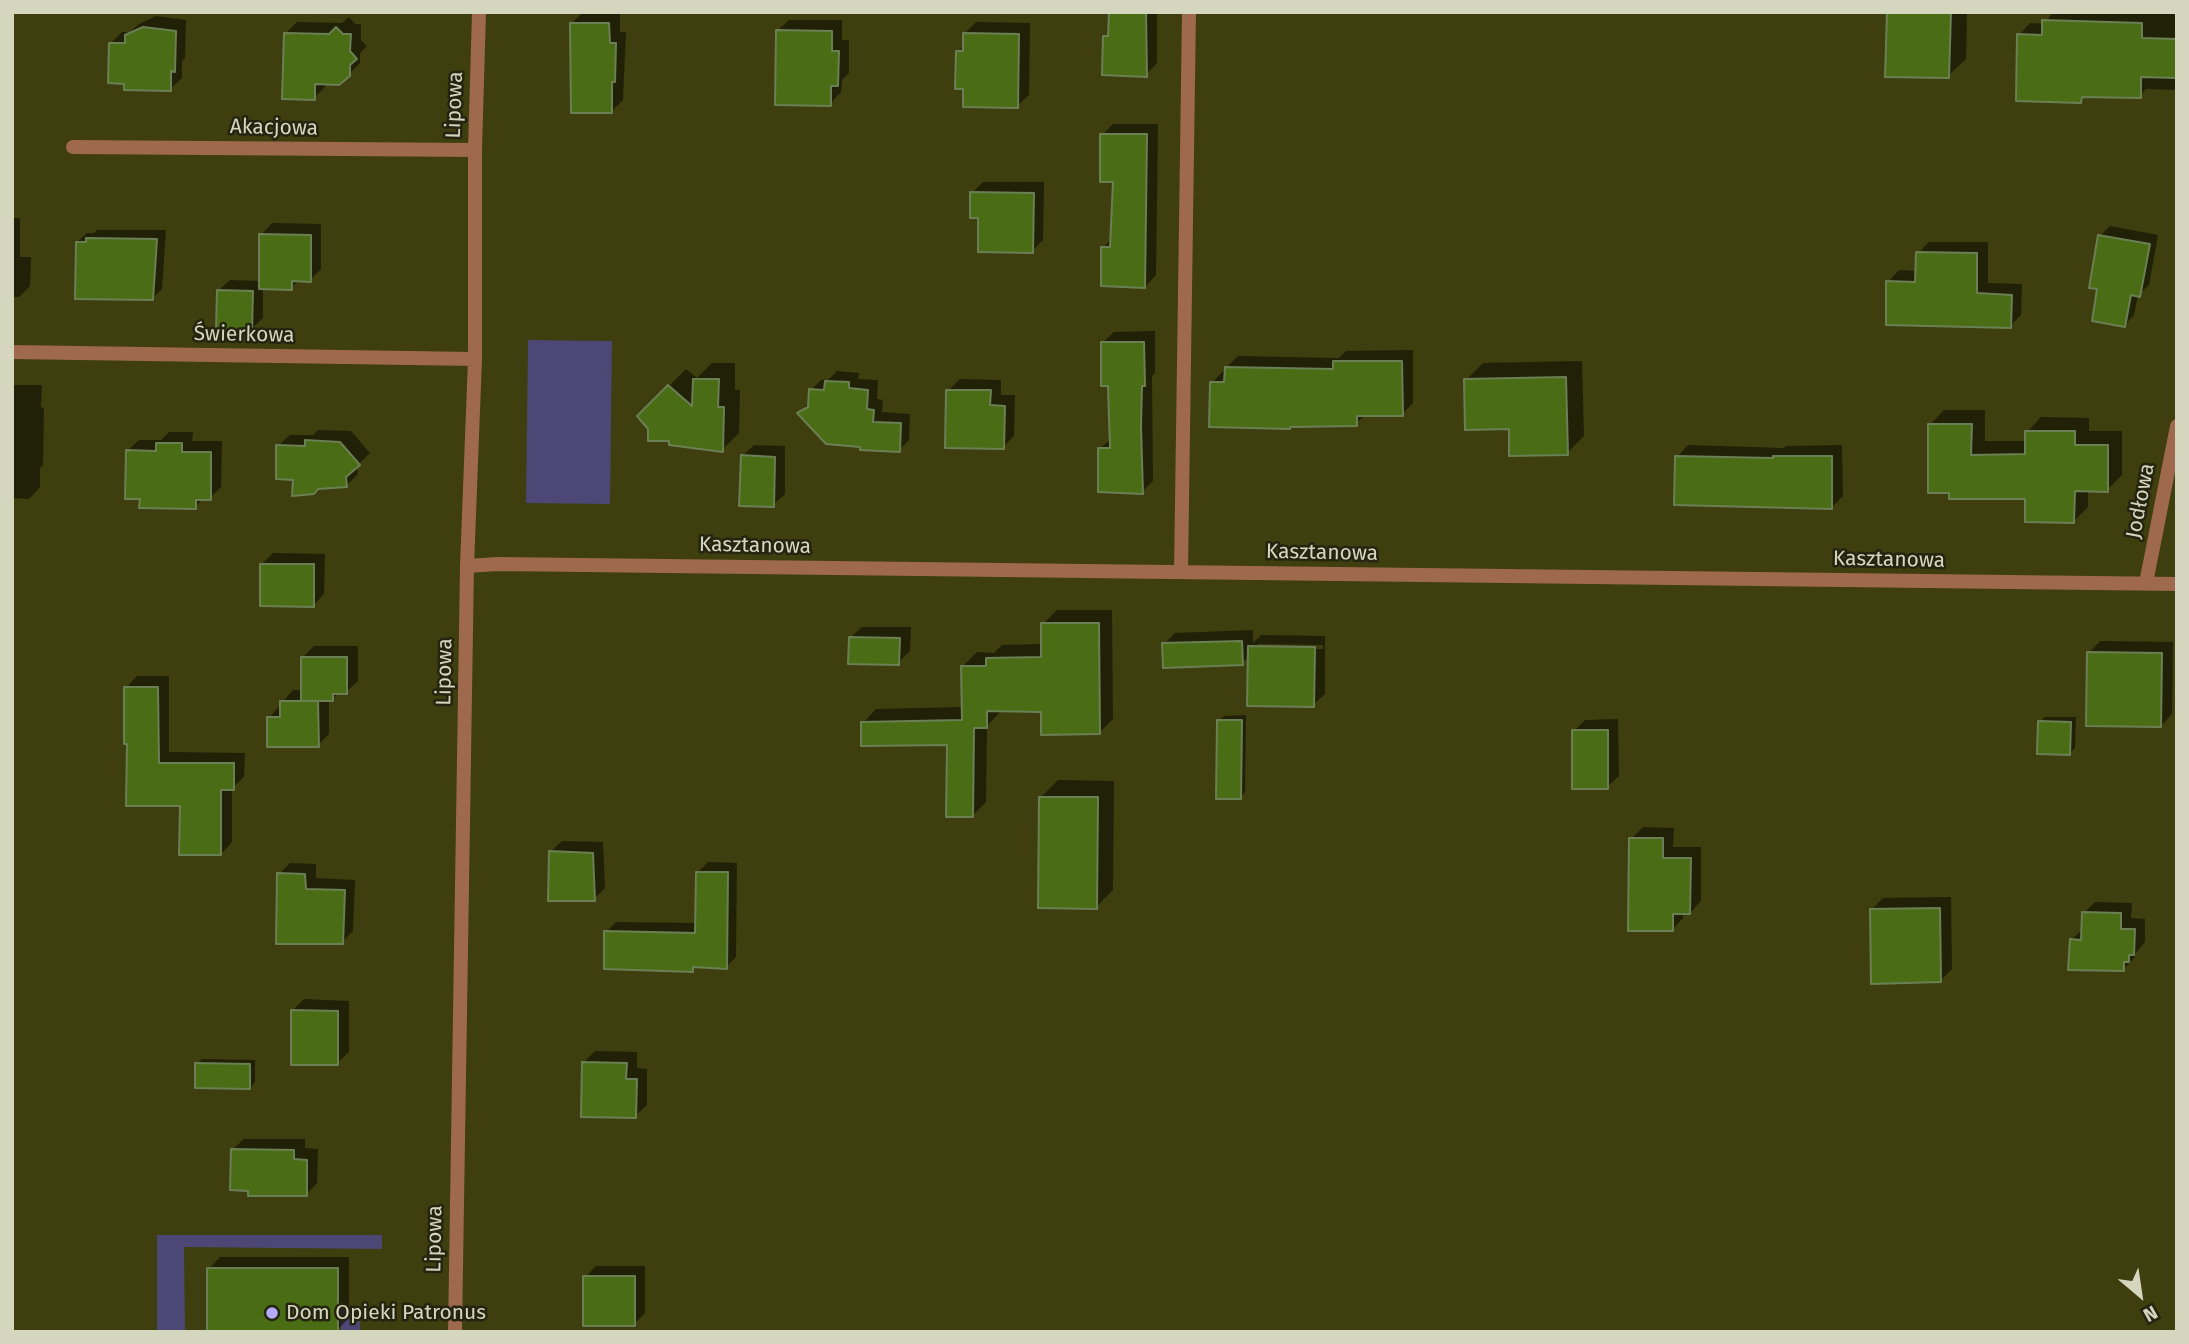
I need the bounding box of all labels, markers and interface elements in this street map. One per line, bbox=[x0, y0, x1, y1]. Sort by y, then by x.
street label: Lipowa bbox=[441, 71, 469, 139]
street label: Akacjowa bbox=[230, 115, 318, 141]
street label: Świerkowa bbox=[193, 322, 295, 348]
street label: Jodłowa bbox=[2121, 461, 2161, 541]
street label: Kasztanowa bbox=[699, 532, 811, 560]
street label: Kasztanowa bbox=[1266, 539, 1378, 567]
street label: Kasztanowa bbox=[1833, 546, 1945, 574]
street label: Lipowa bbox=[432, 638, 458, 706]
street label: Lipowa bbox=[422, 1205, 448, 1273]
north arrow bbox=[2105, 1260, 2175, 1330]
place label: Dom Opieki Patronus bbox=[286, 1300, 486, 1326]
text: N bbox=[2139, 1301, 2162, 1327]
marker: Dom Opieki Patronus bbox=[264, 1305, 280, 1321]

